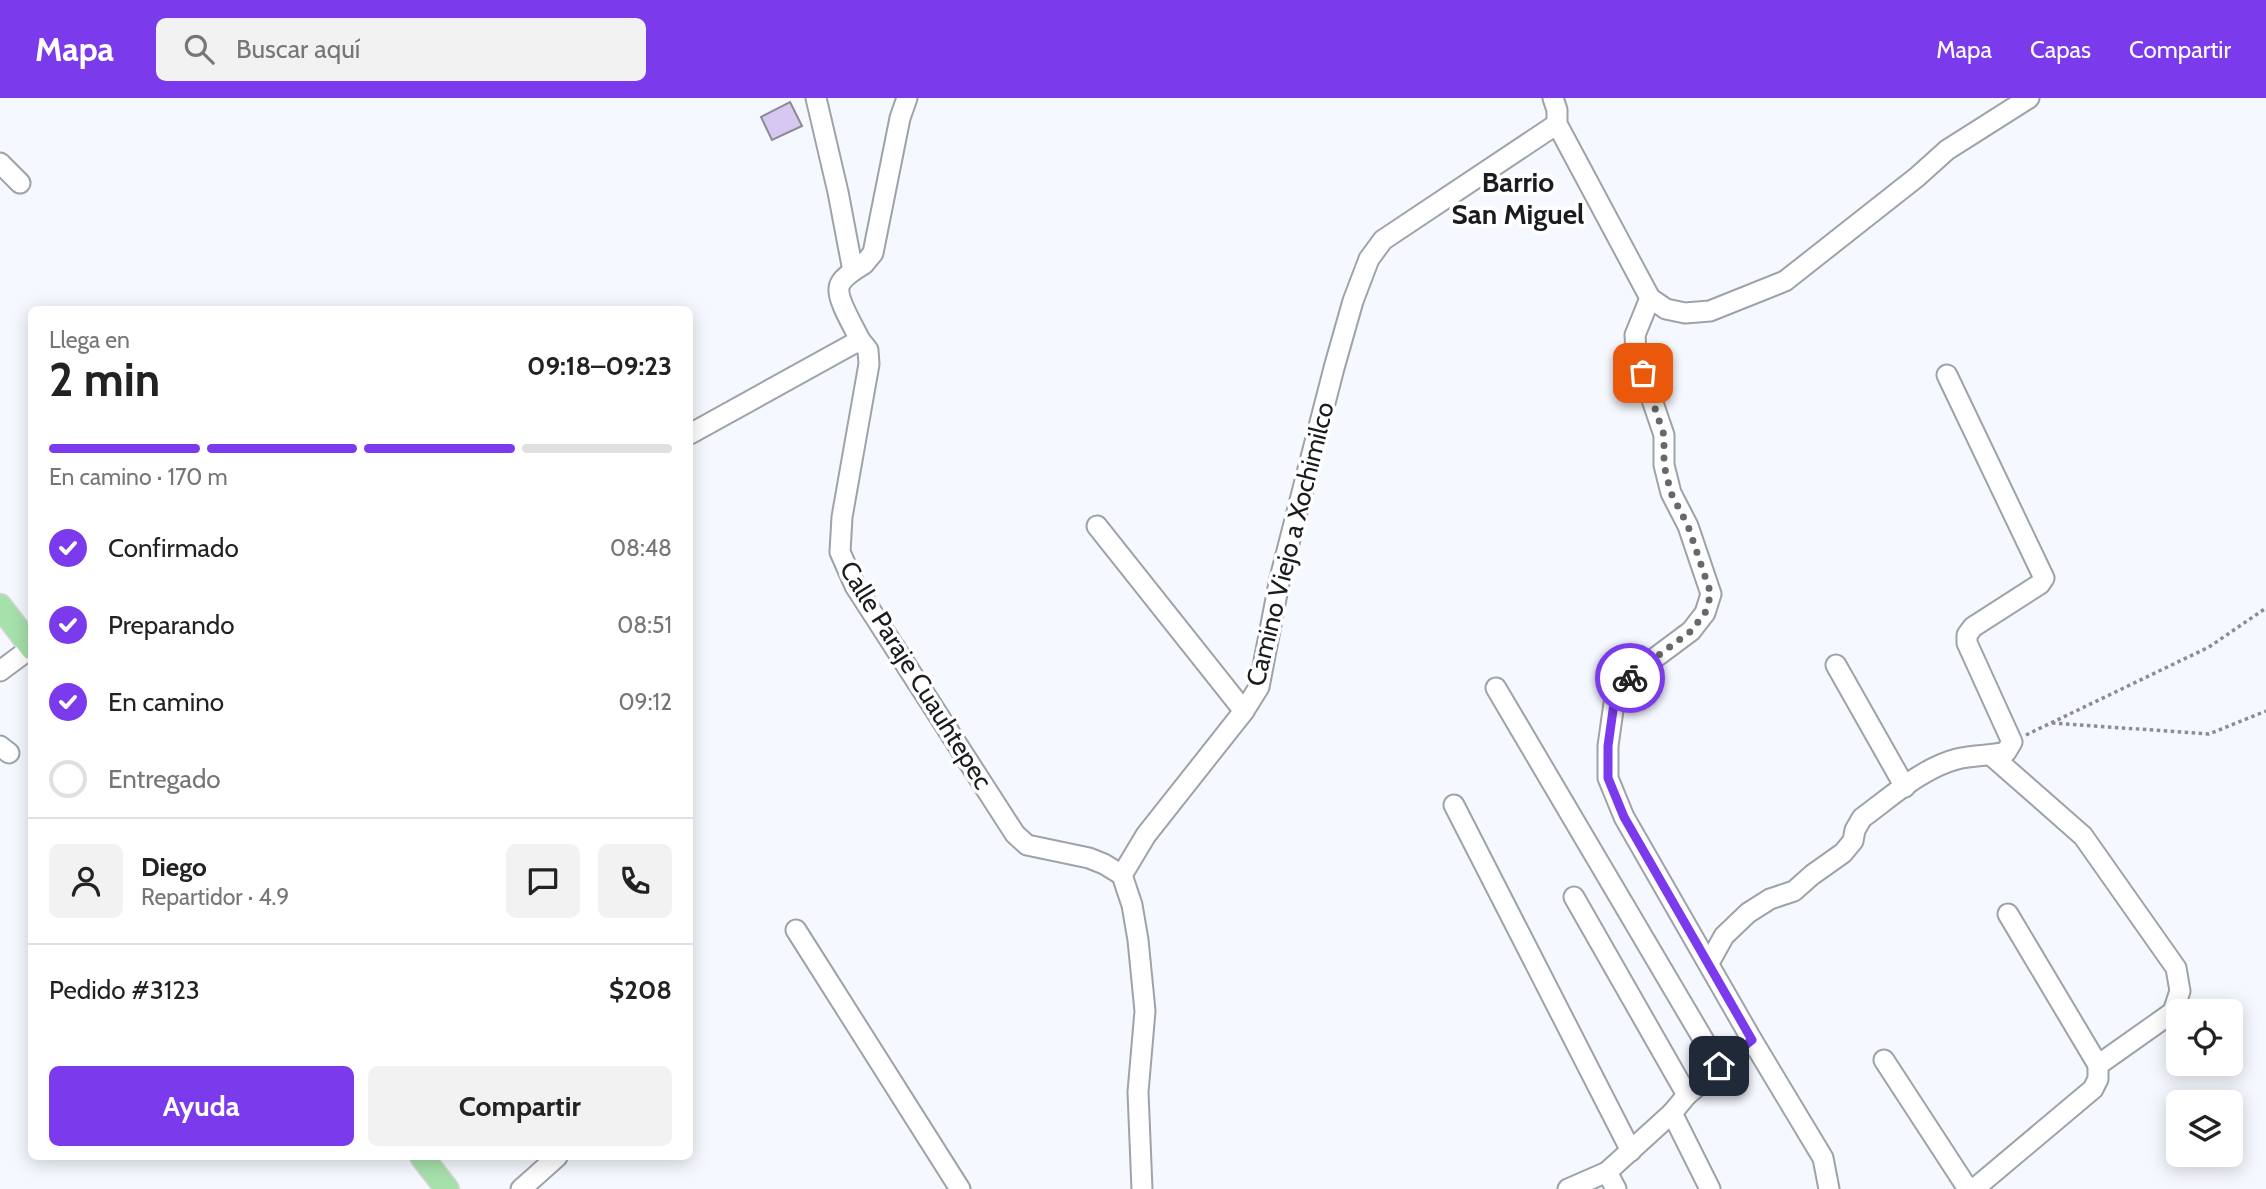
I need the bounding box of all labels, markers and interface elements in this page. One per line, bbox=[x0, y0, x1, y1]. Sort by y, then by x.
search box bbox=[156, 18, 646, 81]
text: Mapa bbox=[35, 29, 114, 69]
icon: search bbox=[180, 30, 218, 68]
text: Buscar aquí bbox=[236, 33, 360, 65]
text: Mapa bbox=[1936, 35, 1992, 64]
text: Capas bbox=[2030, 35, 2091, 64]
text: Compartir bbox=[2129, 35, 2231, 64]
district label: Barrio San Miguel bbox=[1452, 165, 1584, 231]
text: Llega en bbox=[49, 326, 130, 354]
pin bbox=[1613, 343, 1673, 403]
text: 09:18–09:23 bbox=[527, 350, 672, 382]
text: 2 min bbox=[49, 352, 160, 408]
icon: bag bbox=[1624, 354, 1662, 392]
street label: Camino Viejo a Xochimilco bbox=[1239, 399, 1341, 689]
text: En camino · 170 m bbox=[49, 463, 228, 491]
icon: check bbox=[49, 529, 87, 567]
text: Confirmado bbox=[108, 532, 239, 564]
text: 08:48 bbox=[610, 534, 672, 562]
street label: Calle Paraje Cuauhtepec bbox=[833, 555, 999, 795]
icon: check bbox=[49, 606, 87, 644]
text: Preparando bbox=[108, 609, 235, 641]
text: 08:51 bbox=[617, 611, 672, 639]
courier bbox=[1595, 643, 1665, 713]
icon: bike bbox=[1611, 659, 1649, 697]
icon: check bbox=[49, 683, 87, 721]
text: En camino bbox=[108, 686, 224, 718]
text: 09:12 bbox=[619, 688, 672, 716]
text: Entregado bbox=[108, 763, 221, 795]
button: person bbox=[49, 844, 123, 918]
button: chat bbox=[506, 844, 580, 918]
button: phone bbox=[598, 844, 672, 918]
text: Diego bbox=[141, 851, 207, 883]
text: Repartidor · 4.9 bbox=[141, 883, 289, 911]
text: Pedido #3123 bbox=[49, 974, 200, 1006]
text: $208 bbox=[609, 974, 672, 1006]
map controls bbox=[2166, 999, 2243, 1167]
button: locate bbox=[2166, 999, 2243, 1076]
pin bbox=[1689, 1036, 1749, 1096]
icon: home bbox=[1700, 1047, 1738, 1085]
button: Ayuda bbox=[49, 1066, 354, 1146]
button: Compartir bbox=[368, 1066, 672, 1146]
button: layers bbox=[2166, 1090, 2243, 1167]

